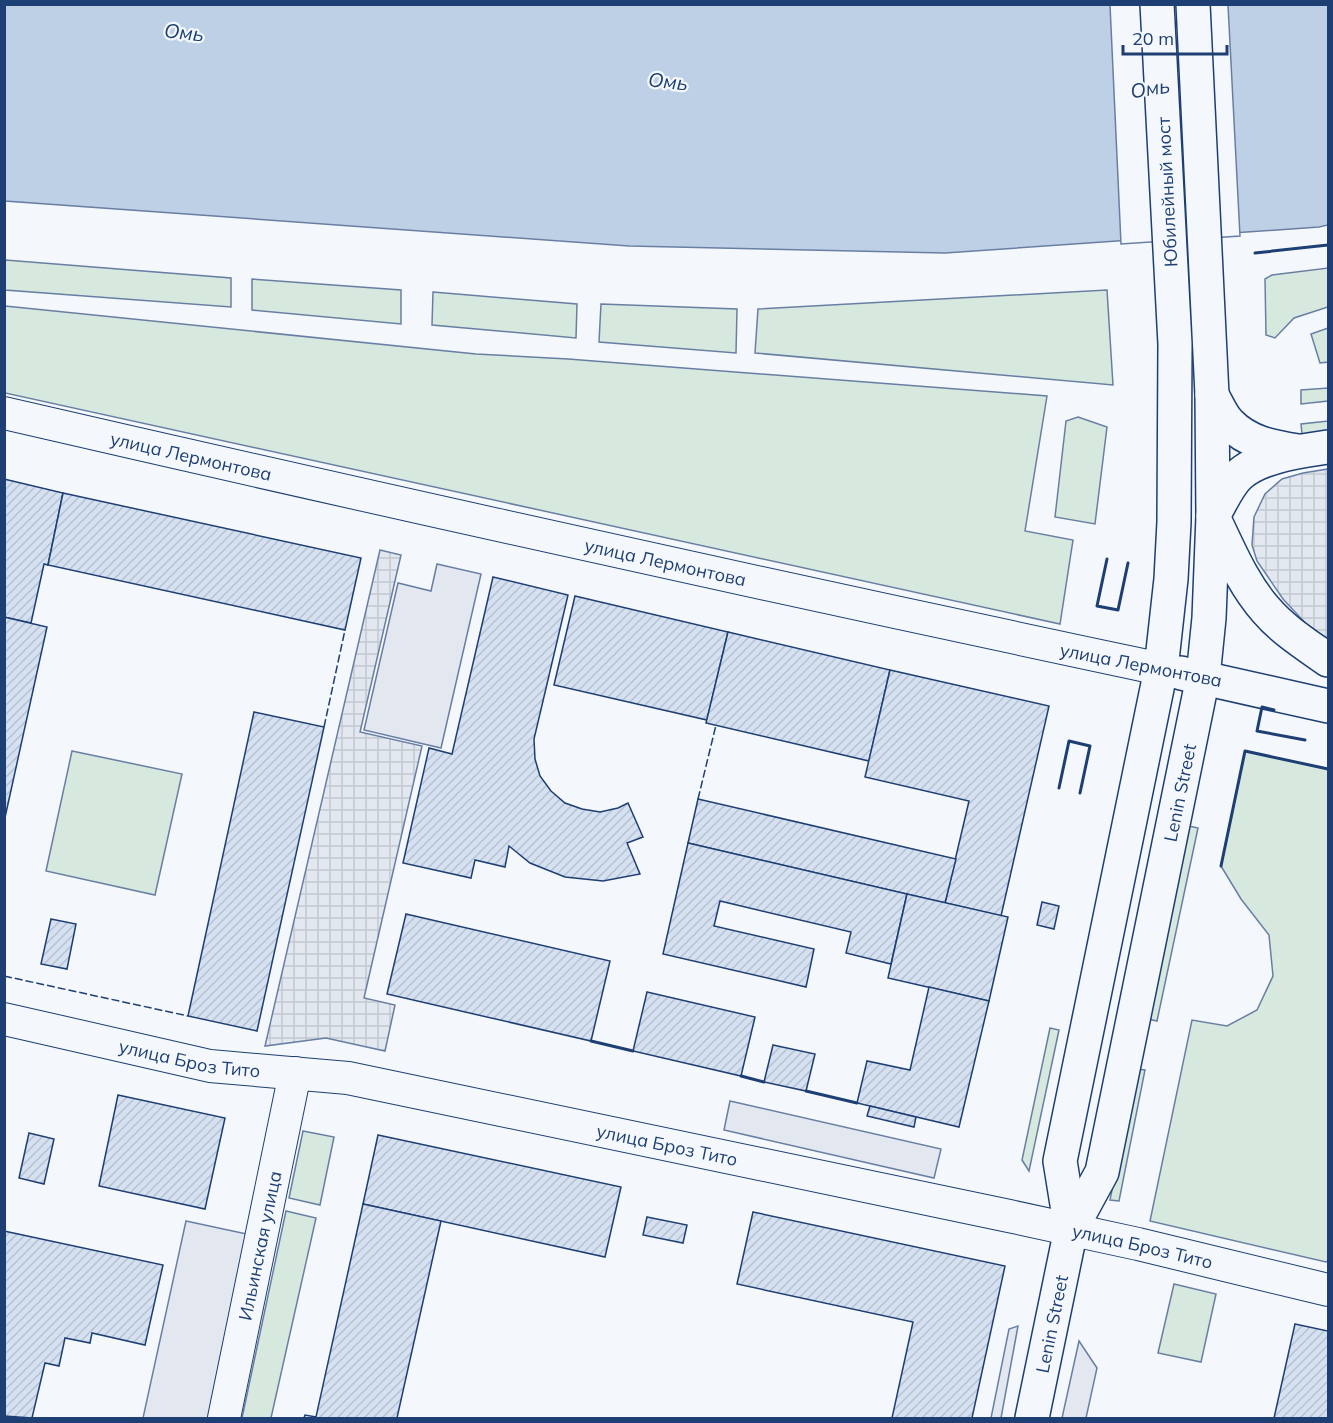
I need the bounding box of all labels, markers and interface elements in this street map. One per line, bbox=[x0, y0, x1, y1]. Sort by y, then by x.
water label: Омь bbox=[163, 17, 205, 47]
scale bar bbox=[1123, 18, 1226, 56]
text: 20 m bbox=[1132, 27, 1174, 50]
water label: Омь bbox=[647, 66, 689, 96]
water label: Омь bbox=[1128, 73, 1172, 103]
street label: Юбилейный мост bbox=[1152, 115, 1182, 268]
street label: улица Лермонтова bbox=[108, 426, 274, 485]
street label: улица Лермонтова bbox=[582, 533, 748, 591]
street label: улица Лермонтова bbox=[1058, 638, 1224, 692]
street label: Lenin Street bbox=[1158, 742, 1201, 844]
street label: улица Броз Тито bbox=[117, 1034, 261, 1082]
street label: улица Броз Тито bbox=[595, 1119, 740, 1171]
street label: Ильинская улица bbox=[233, 1169, 286, 1322]
street label: улица Броз Тито bbox=[1070, 1219, 1215, 1273]
street label: Lenin Street bbox=[1030, 1273, 1073, 1375]

